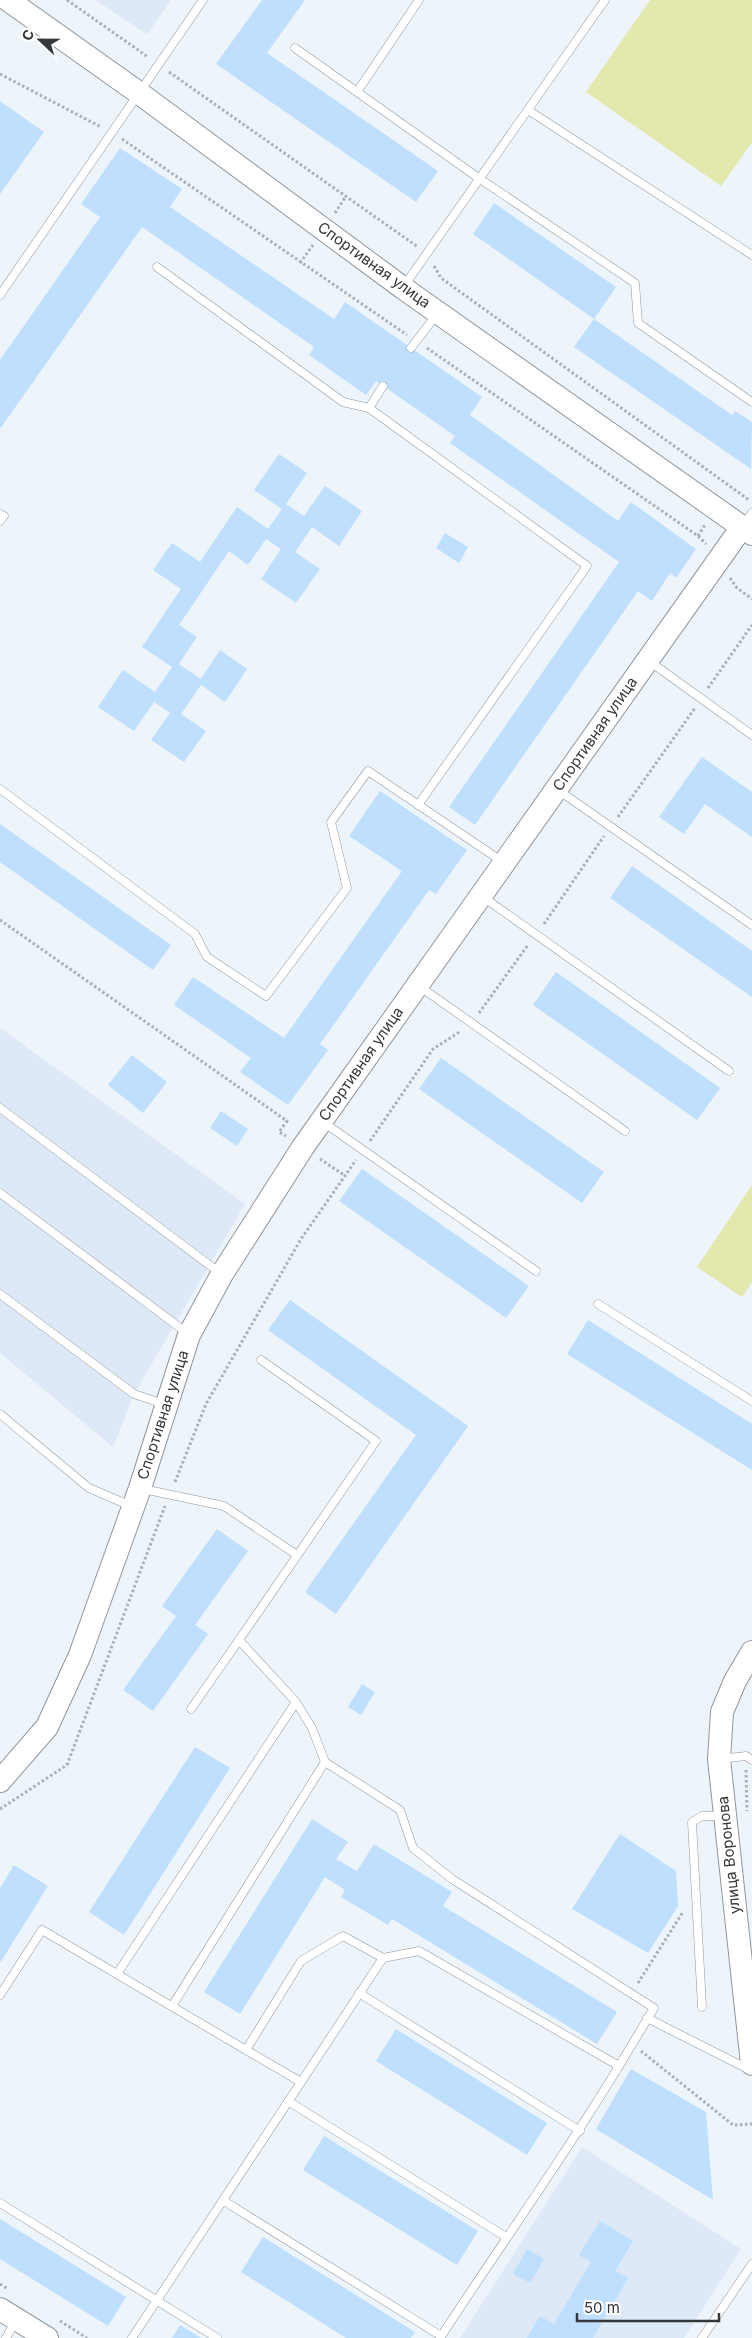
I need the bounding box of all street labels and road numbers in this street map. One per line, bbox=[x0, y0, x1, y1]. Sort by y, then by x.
street label: Спортивная улица bbox=[314, 217, 434, 312]
street label: Спортивная улица bbox=[548, 673, 641, 794]
street label: Спортивная улица bbox=[314, 1003, 407, 1124]
street label: Спортивная улица bbox=[133, 1348, 192, 1482]
street label: улица Воронова bbox=[713, 1795, 744, 1915]

